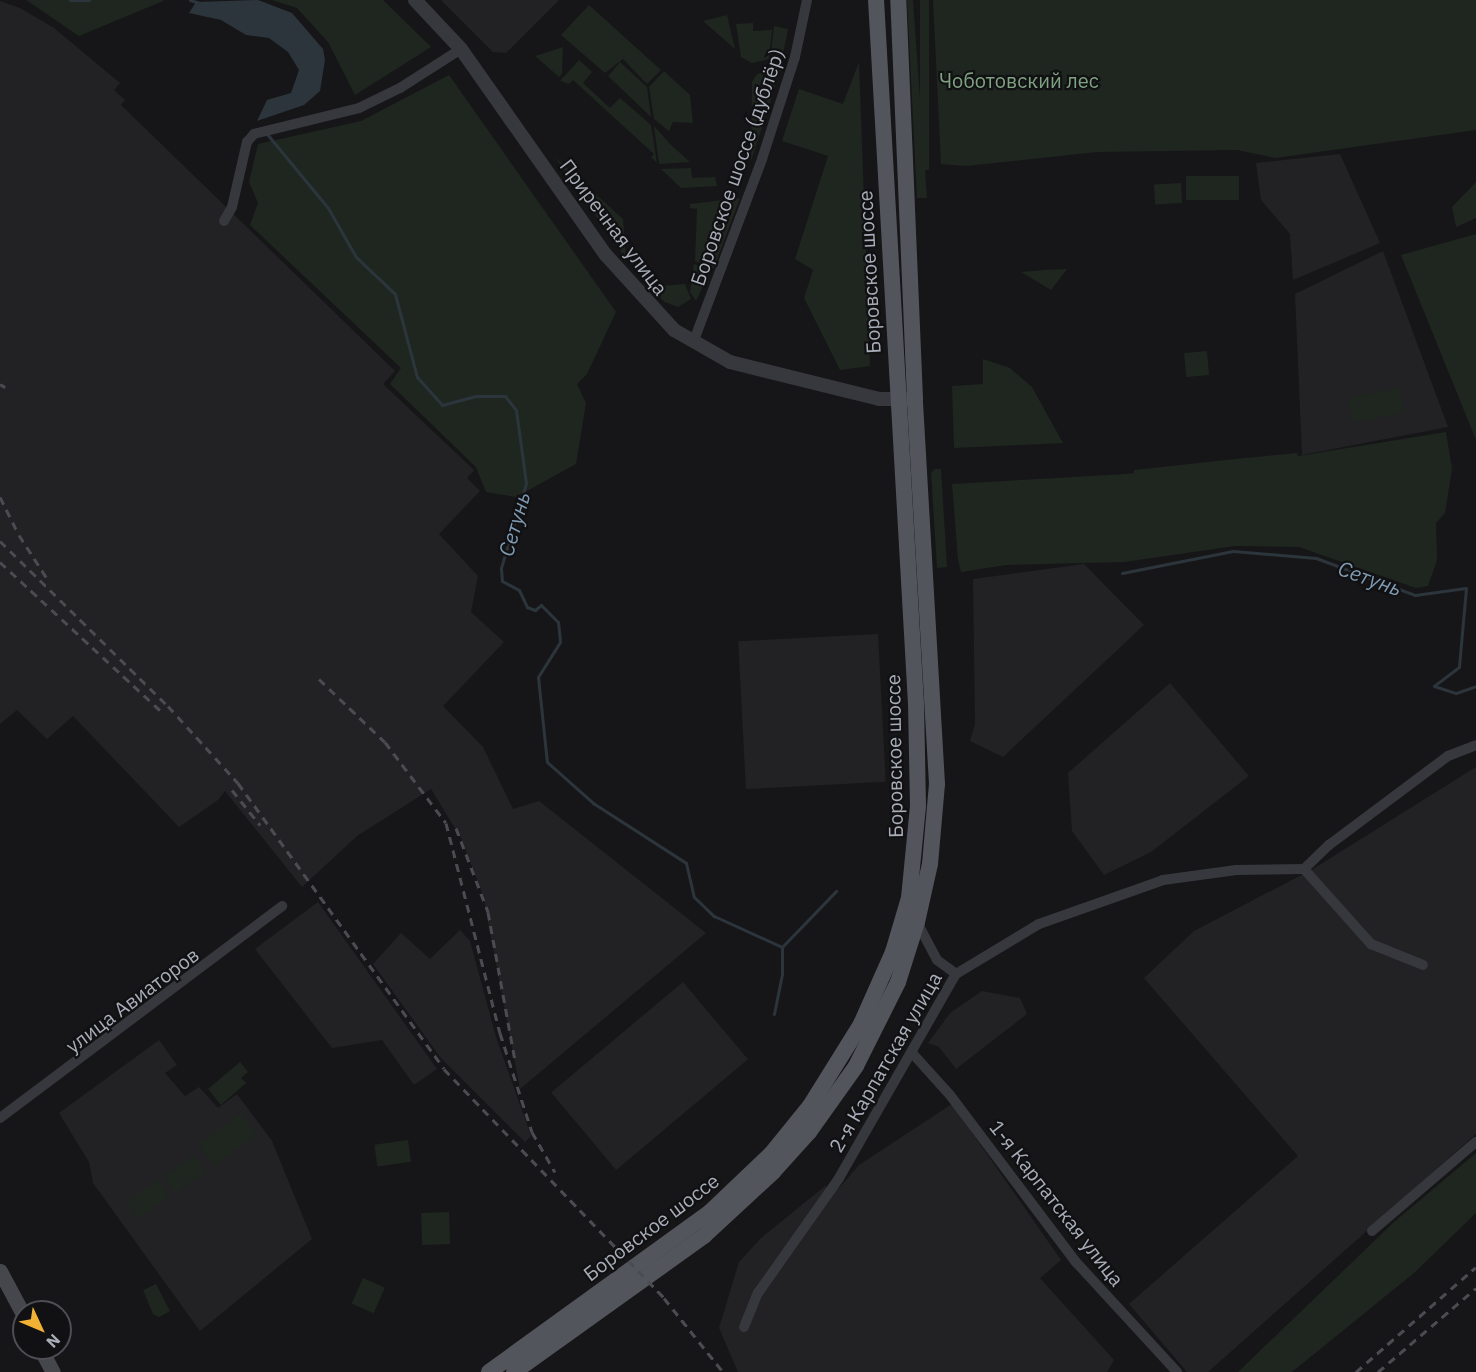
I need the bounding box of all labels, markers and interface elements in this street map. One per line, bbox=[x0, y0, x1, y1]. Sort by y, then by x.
street label: Боровское шоссе (дублёр) bbox=[685, 45, 789, 289]
park label: Чоботовский лес bbox=[939, 68, 1099, 92]
street label: Приречная улица bbox=[555, 154, 673, 300]
street label: Боровское шоссе bbox=[853, 190, 885, 354]
water label: Сетунь bbox=[493, 489, 535, 559]
water label: Сетунь bbox=[1335, 555, 1405, 601]
street label: Боровское шоссе bbox=[881, 674, 907, 838]
street label: улица Авиаторов bbox=[61, 942, 203, 1058]
street label: 2-я Карпатская улица bbox=[824, 968, 946, 1156]
street label: 1-я Карпатская улица bbox=[985, 1115, 1129, 1291]
street label: Боровское шоссе bbox=[578, 1168, 724, 1286]
north arrow bbox=[12, 1300, 72, 1360]
text: N bbox=[42, 1330, 65, 1352]

